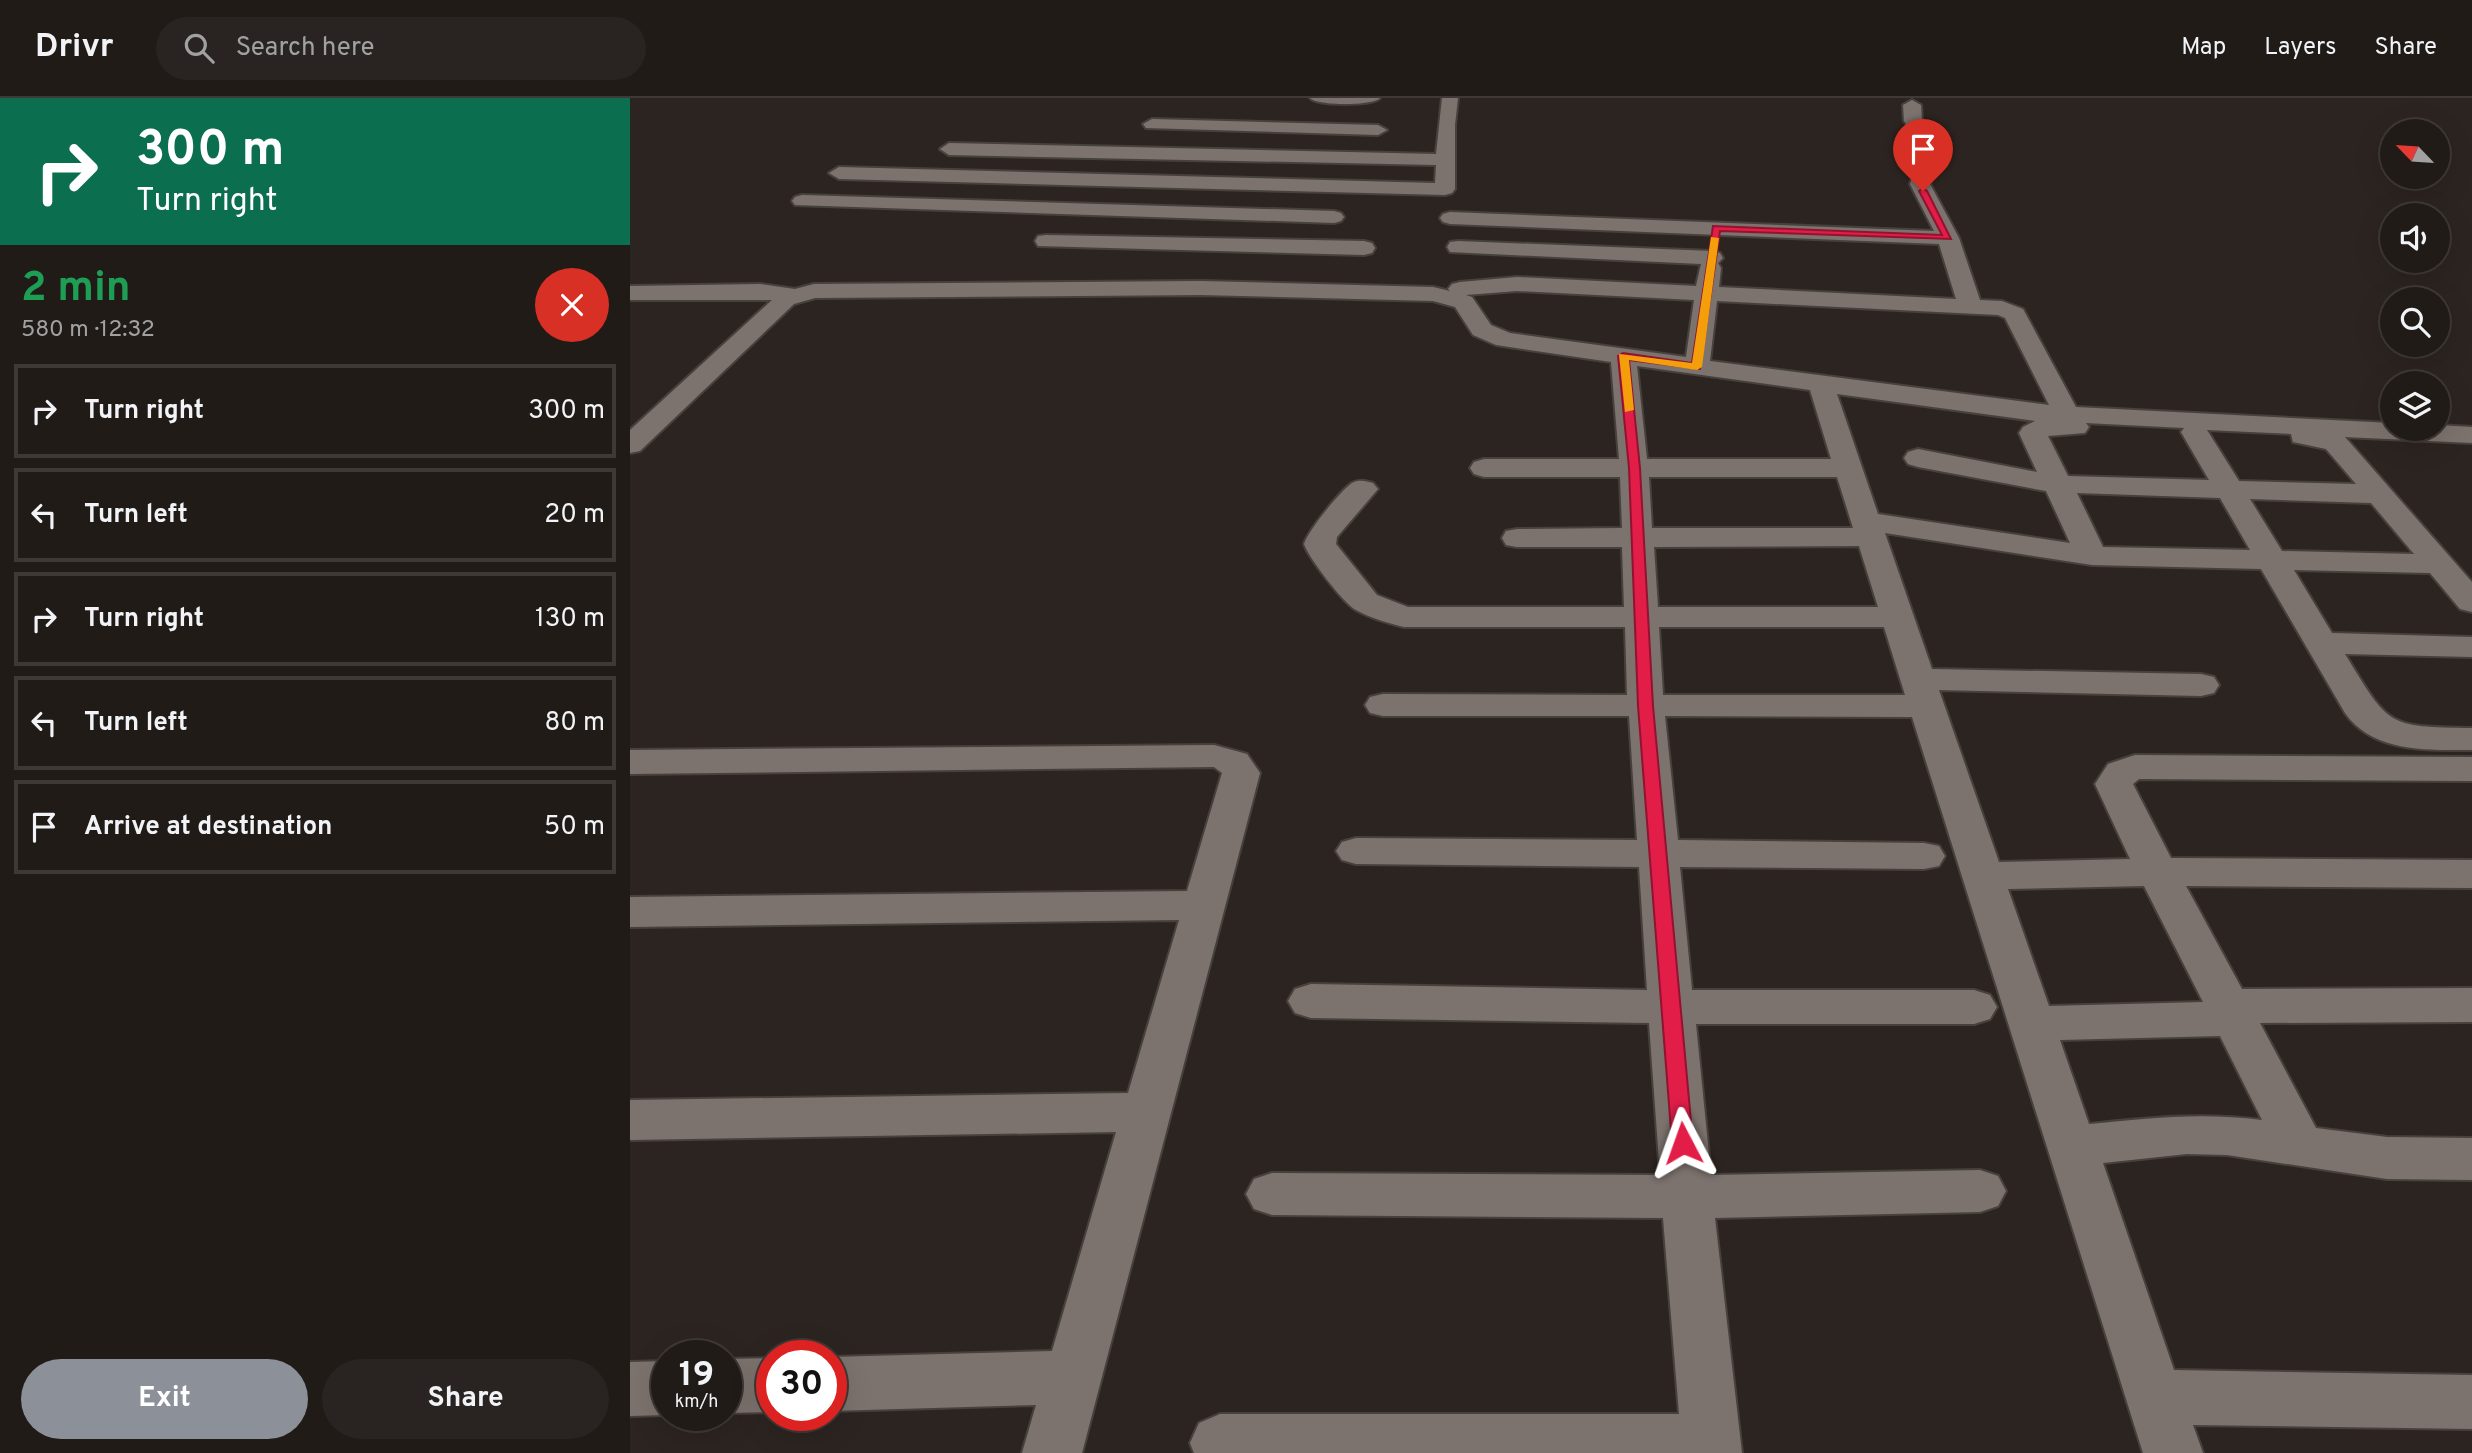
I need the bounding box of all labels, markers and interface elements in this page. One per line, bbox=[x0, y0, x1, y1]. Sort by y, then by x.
search box bbox=[156, 17, 646, 80]
text: Drivr bbox=[35, 27, 114, 69]
icon: search bbox=[180, 29, 218, 67]
text: Search here bbox=[236, 32, 375, 65]
text: Map bbox=[2181, 33, 2226, 63]
text: Layers bbox=[2264, 33, 2336, 63]
text: Share bbox=[2374, 33, 2437, 63]
pin bbox=[1893, 119, 1953, 191]
north arrow bbox=[2380, 119, 2450, 189]
map controls bbox=[2380, 119, 2450, 441]
text: 300 m bbox=[136, 121, 284, 183]
icon: right bbox=[21, 126, 112, 217]
icon: arrive bbox=[1904, 130, 1942, 168]
text: Turn right bbox=[136, 182, 278, 222]
button: sound bbox=[2380, 203, 2450, 273]
text: 2 min bbox=[21, 263, 131, 316]
button: close bbox=[535, 268, 609, 342]
button: search bbox=[2380, 287, 2450, 357]
text: 580 m · 12:32 bbox=[21, 316, 155, 345]
button: layers bbox=[2380, 371, 2450, 441]
icon: right bbox=[25, 392, 63, 430]
text: Turn right bbox=[84, 395, 204, 428]
text: 300 m bbox=[528, 395, 605, 428]
icon: left bbox=[25, 496, 63, 534]
text: Turn left bbox=[84, 499, 188, 532]
text: 20 m bbox=[544, 499, 605, 532]
icon: right bbox=[25, 600, 63, 638]
text: Turn right bbox=[84, 603, 204, 636]
text: 130 m bbox=[535, 603, 605, 636]
icon: left bbox=[25, 704, 63, 742]
text: Turn left bbox=[84, 707, 188, 740]
text: 80 m bbox=[545, 707, 605, 740]
icon: arrive bbox=[25, 808, 63, 846]
text: Arrive at destination bbox=[84, 811, 332, 844]
text: 50 m bbox=[544, 811, 605, 844]
position arrow bbox=[1646, 1106, 1720, 1180]
speed limit sign: 30 bbox=[756, 1340, 847, 1431]
text: 19 bbox=[679, 1354, 714, 1398]
button: Exit bbox=[21, 1359, 308, 1439]
button: Share bbox=[322, 1359, 609, 1439]
text: km/h bbox=[675, 1391, 718, 1414]

